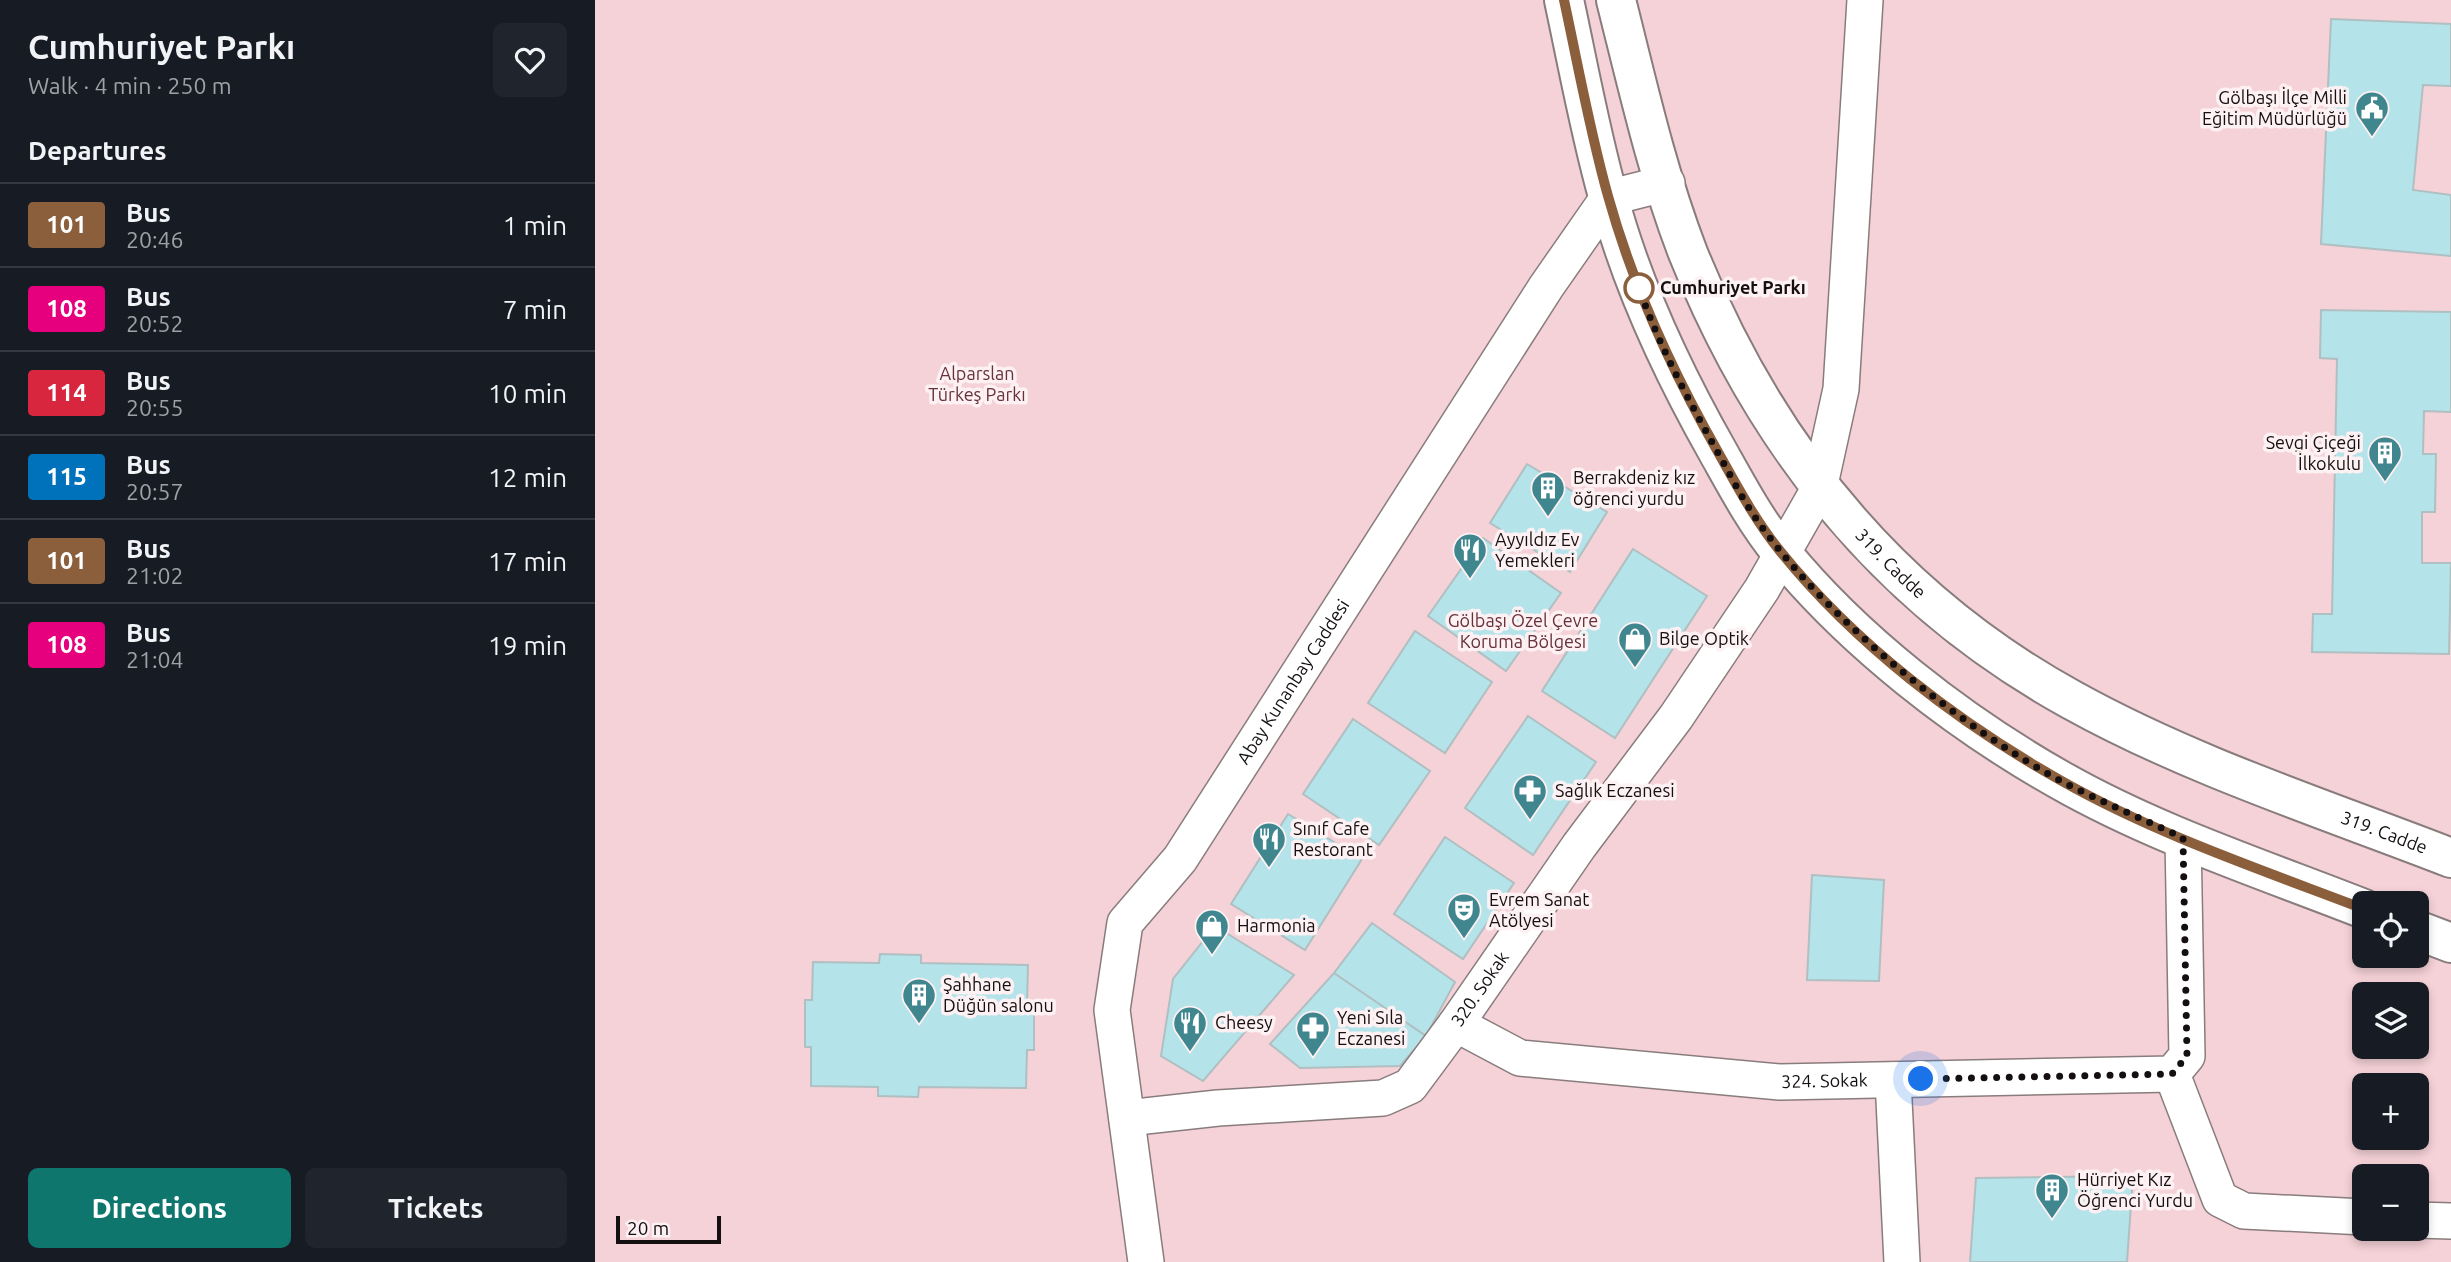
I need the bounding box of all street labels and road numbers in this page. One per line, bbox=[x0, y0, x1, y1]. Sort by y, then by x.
street label: 319. Cadde bbox=[1852, 524, 1930, 602]
street label: Abay Kunanbay Caddesi bbox=[1233, 595, 1353, 767]
street label: 319. Cadde bbox=[2339, 807, 2430, 857]
street label: 320. Sokak bbox=[1446, 947, 1512, 1030]
street label: 324. Sokak bbox=[1781, 1069, 1868, 1091]

